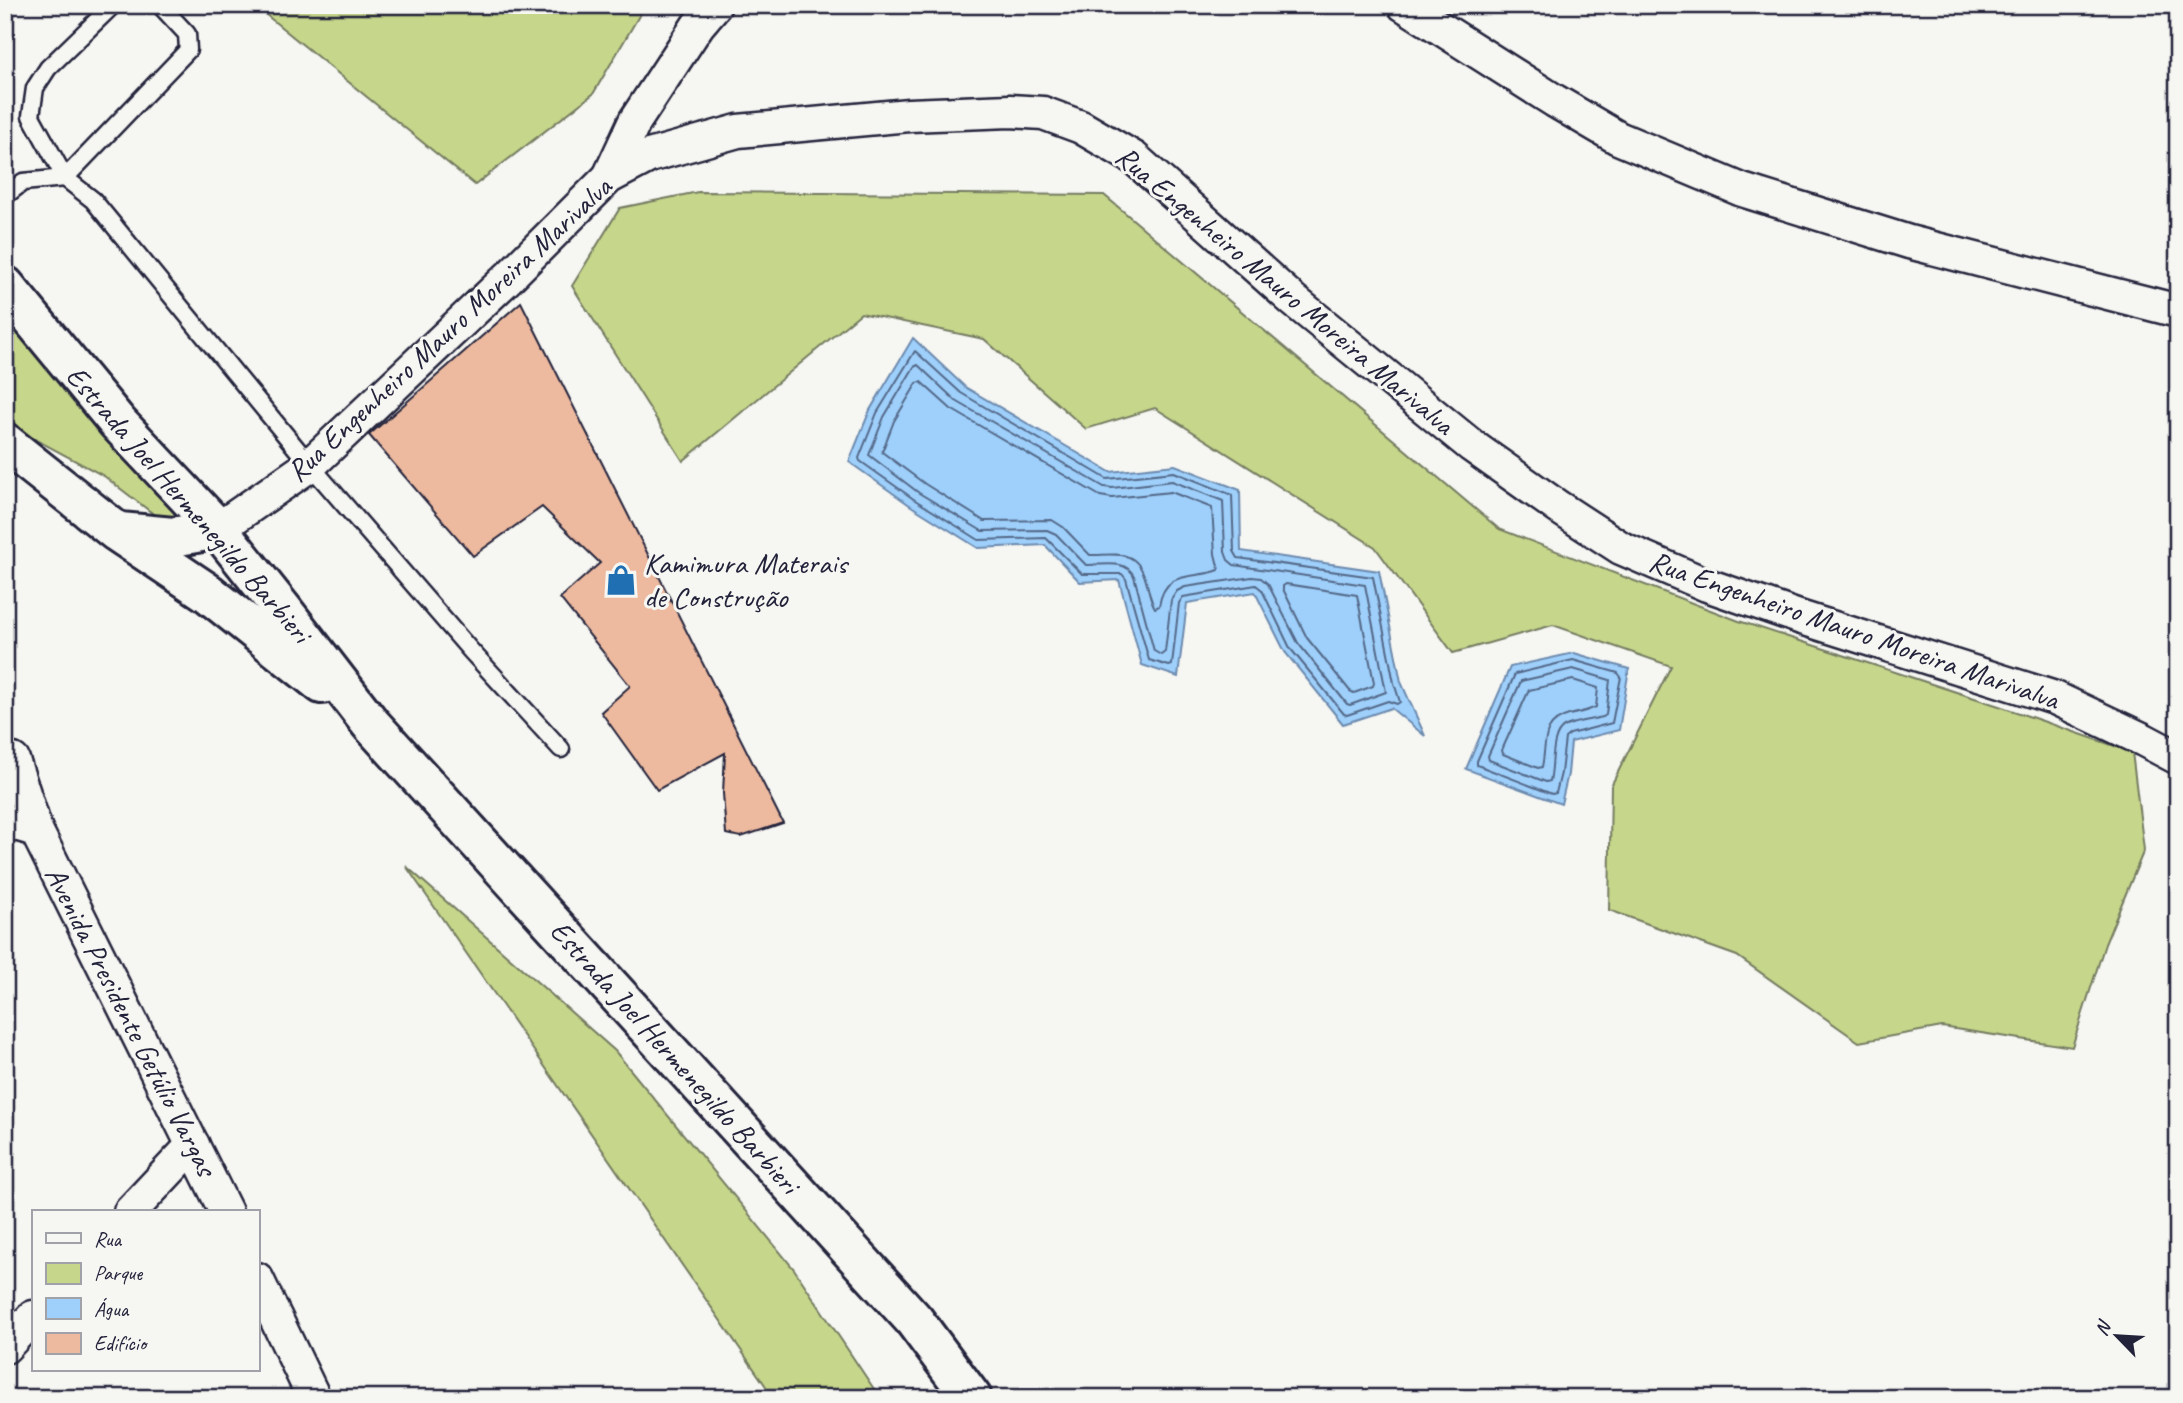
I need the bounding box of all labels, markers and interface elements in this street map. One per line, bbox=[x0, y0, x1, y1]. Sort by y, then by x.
street label: Rua Engenheiro Mauro Moreira Marivalva bbox=[1108, 137, 1464, 444]
street label: Rua Engenheiro Mauro Moreira Marivalva bbox=[279, 167, 621, 490]
street label: Estrada Joel Hermenegildo Barbieri bbox=[58, 357, 322, 653]
street label: Rua Engenheiro Mauro Moreira Marivalva bbox=[1644, 542, 2066, 719]
place label: Kamimura Materais de Construção bbox=[644, 544, 850, 616]
shop icon: Kamimura Materais de Construção bbox=[604, 563, 638, 597]
street label: Avenida Presidente Getúlio Vargas bbox=[36, 860, 227, 1185]
street label: Estrada Joel Hermenegildo Barbieri bbox=[542, 912, 810, 1204]
legend bbox=[32, 1210, 259, 1372]
text: Rua bbox=[94, 1226, 122, 1252]
text: Parque bbox=[94, 1260, 143, 1286]
text: Água bbox=[94, 1296, 130, 1322]
north arrow bbox=[2082, 1302, 2152, 1372]
text: N bbox=[2089, 1316, 2117, 1340]
text: Edifício bbox=[94, 1330, 149, 1356]

